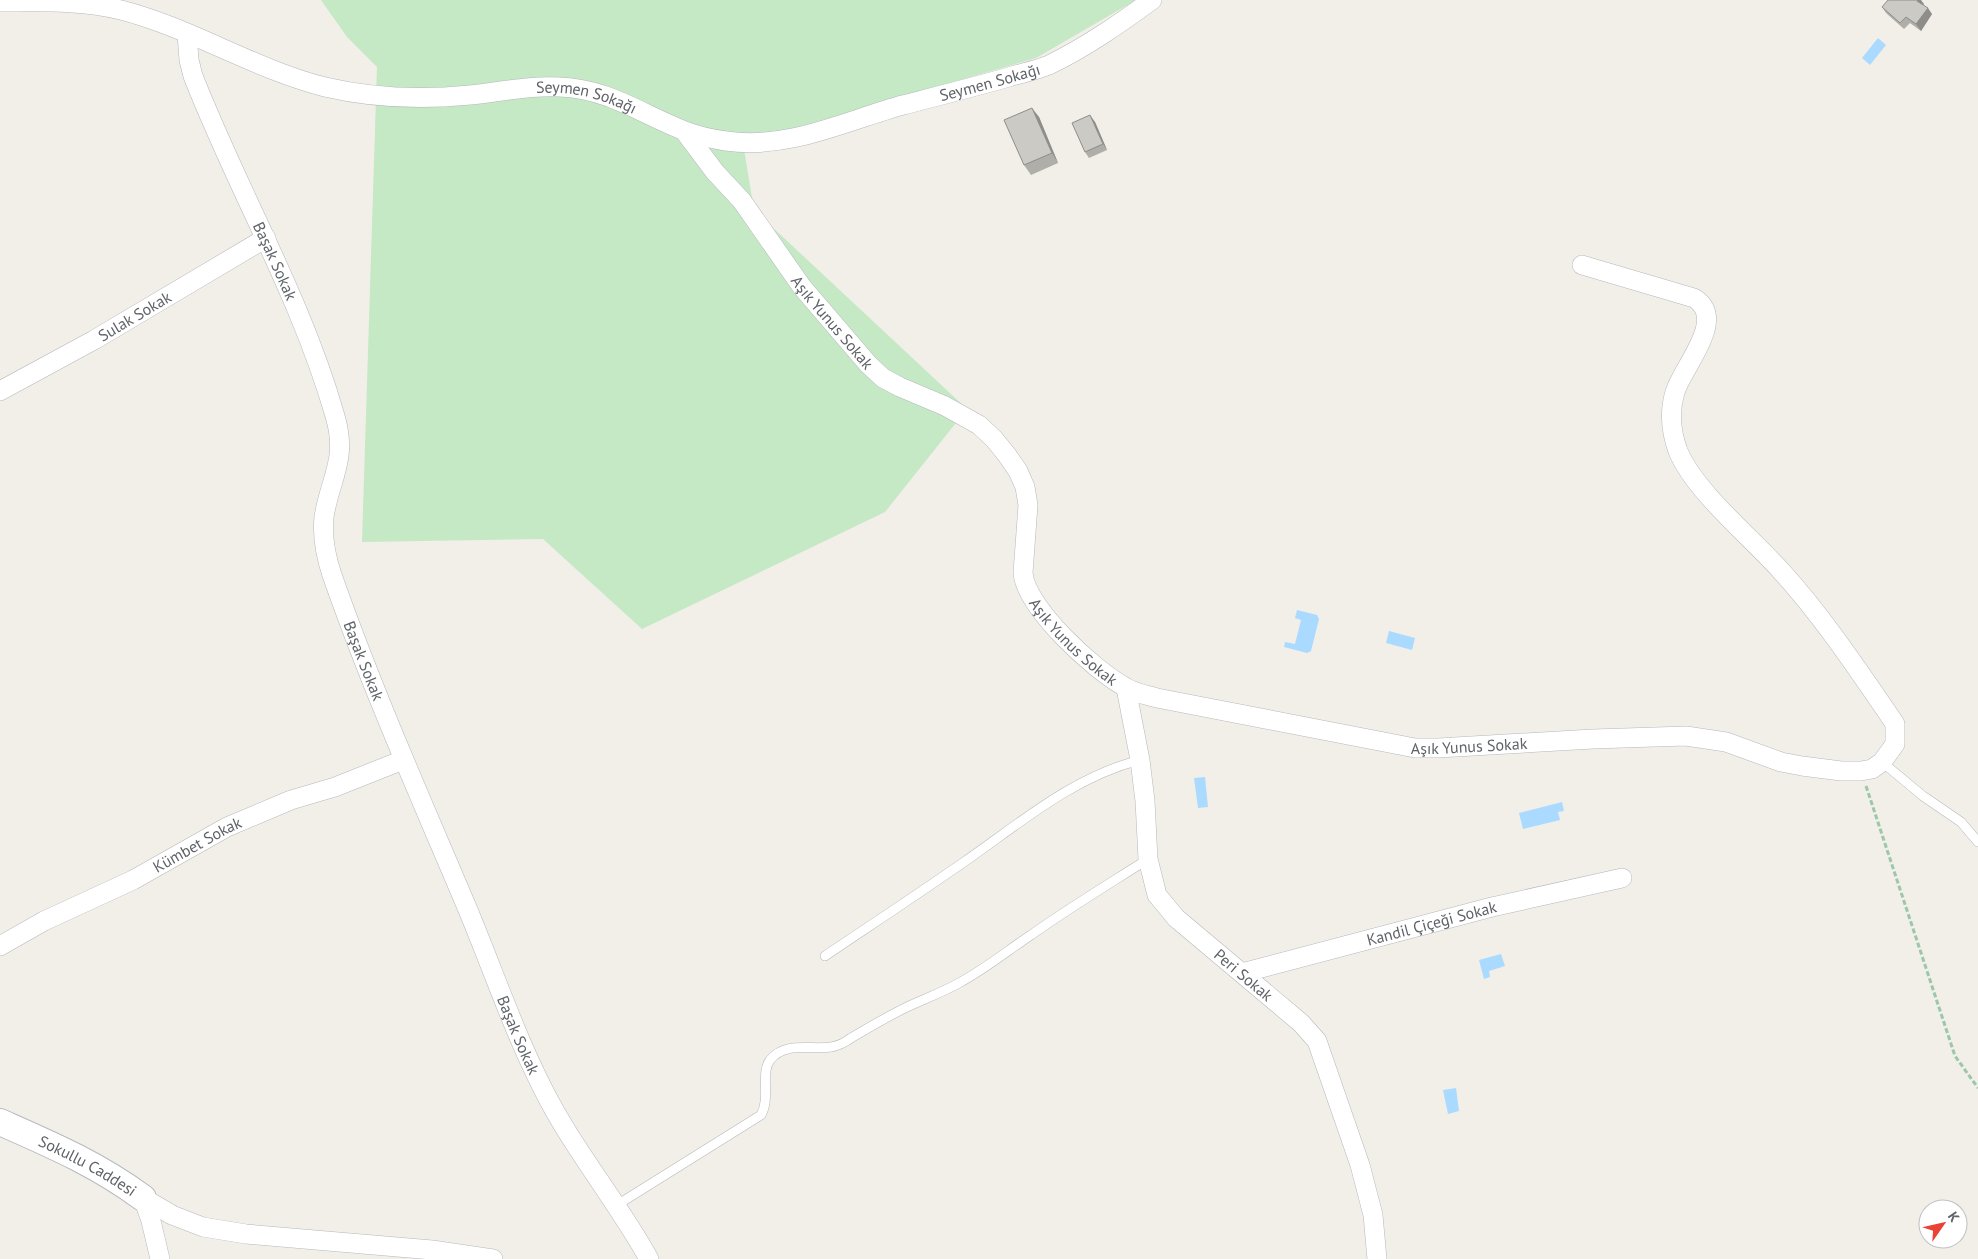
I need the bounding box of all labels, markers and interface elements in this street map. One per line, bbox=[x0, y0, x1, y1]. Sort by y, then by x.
street label: Seymen Sokağı bbox=[937, 59, 1043, 105]
street label: Seymen Sokağı bbox=[536, 77, 640, 118]
street label: Başak Sokak bbox=[249, 219, 302, 303]
street label: Aşık Yunus Sokak bbox=[787, 272, 878, 373]
street label: Sulak Sokak bbox=[94, 286, 175, 345]
street label: Aşık Yunus Sokak bbox=[1025, 594, 1122, 690]
street label: Başak Sokak bbox=[340, 618, 389, 704]
street label: Aşık Yunus Sokak bbox=[1411, 733, 1528, 758]
street label: Kümbet Sokak bbox=[149, 812, 245, 877]
street label: Kandil Çiçeği Sokak bbox=[1364, 896, 1499, 950]
street label: Peri Sokak bbox=[1210, 944, 1277, 1005]
street label: Başak Sokak bbox=[493, 993, 544, 1078]
street label: Sokullu Caddesi bbox=[36, 1131, 141, 1200]
north arrow bbox=[1918, 1199, 1968, 1249]
text: K bbox=[1944, 1208, 1964, 1226]

